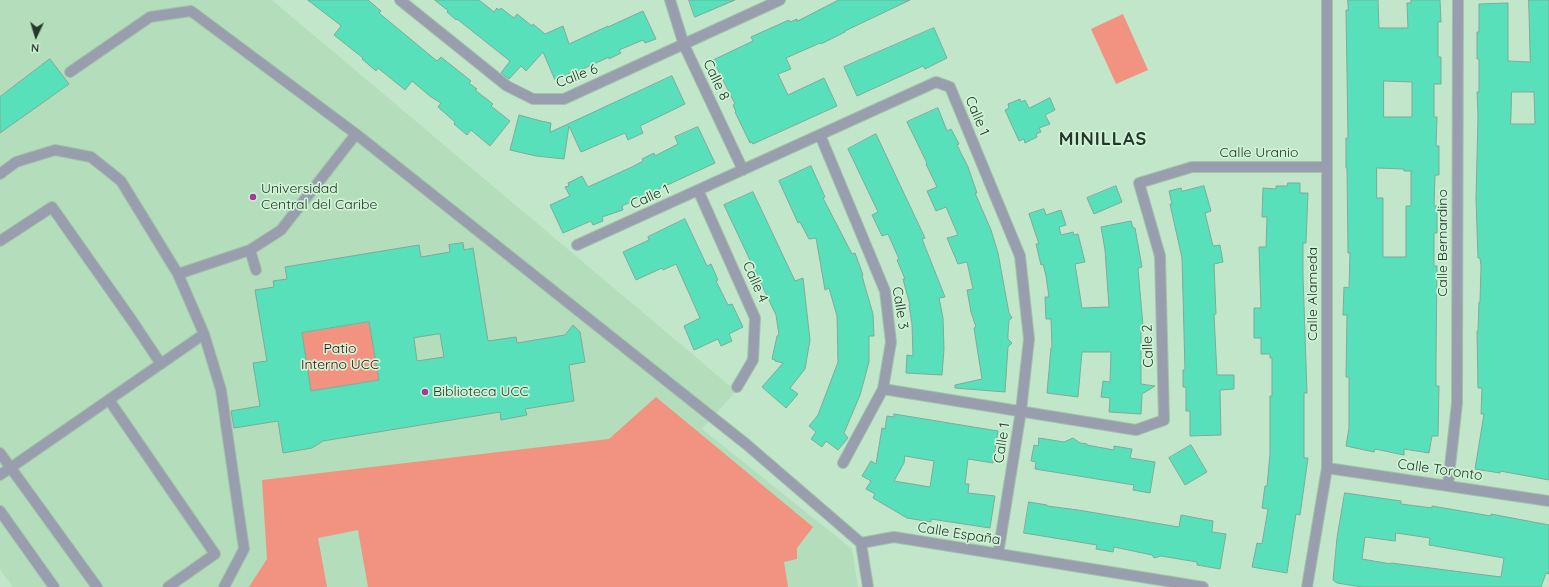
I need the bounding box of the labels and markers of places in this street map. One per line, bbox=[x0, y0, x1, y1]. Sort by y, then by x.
place label: Universidad Central del Caribe bbox=[261, 181, 377, 214]
marker: Universidad Central del Caribe bbox=[248, 192, 258, 202]
place label: Biblioteca UCC bbox=[433, 384, 529, 400]
marker: Biblioteca UCC bbox=[420, 387, 430, 397]

